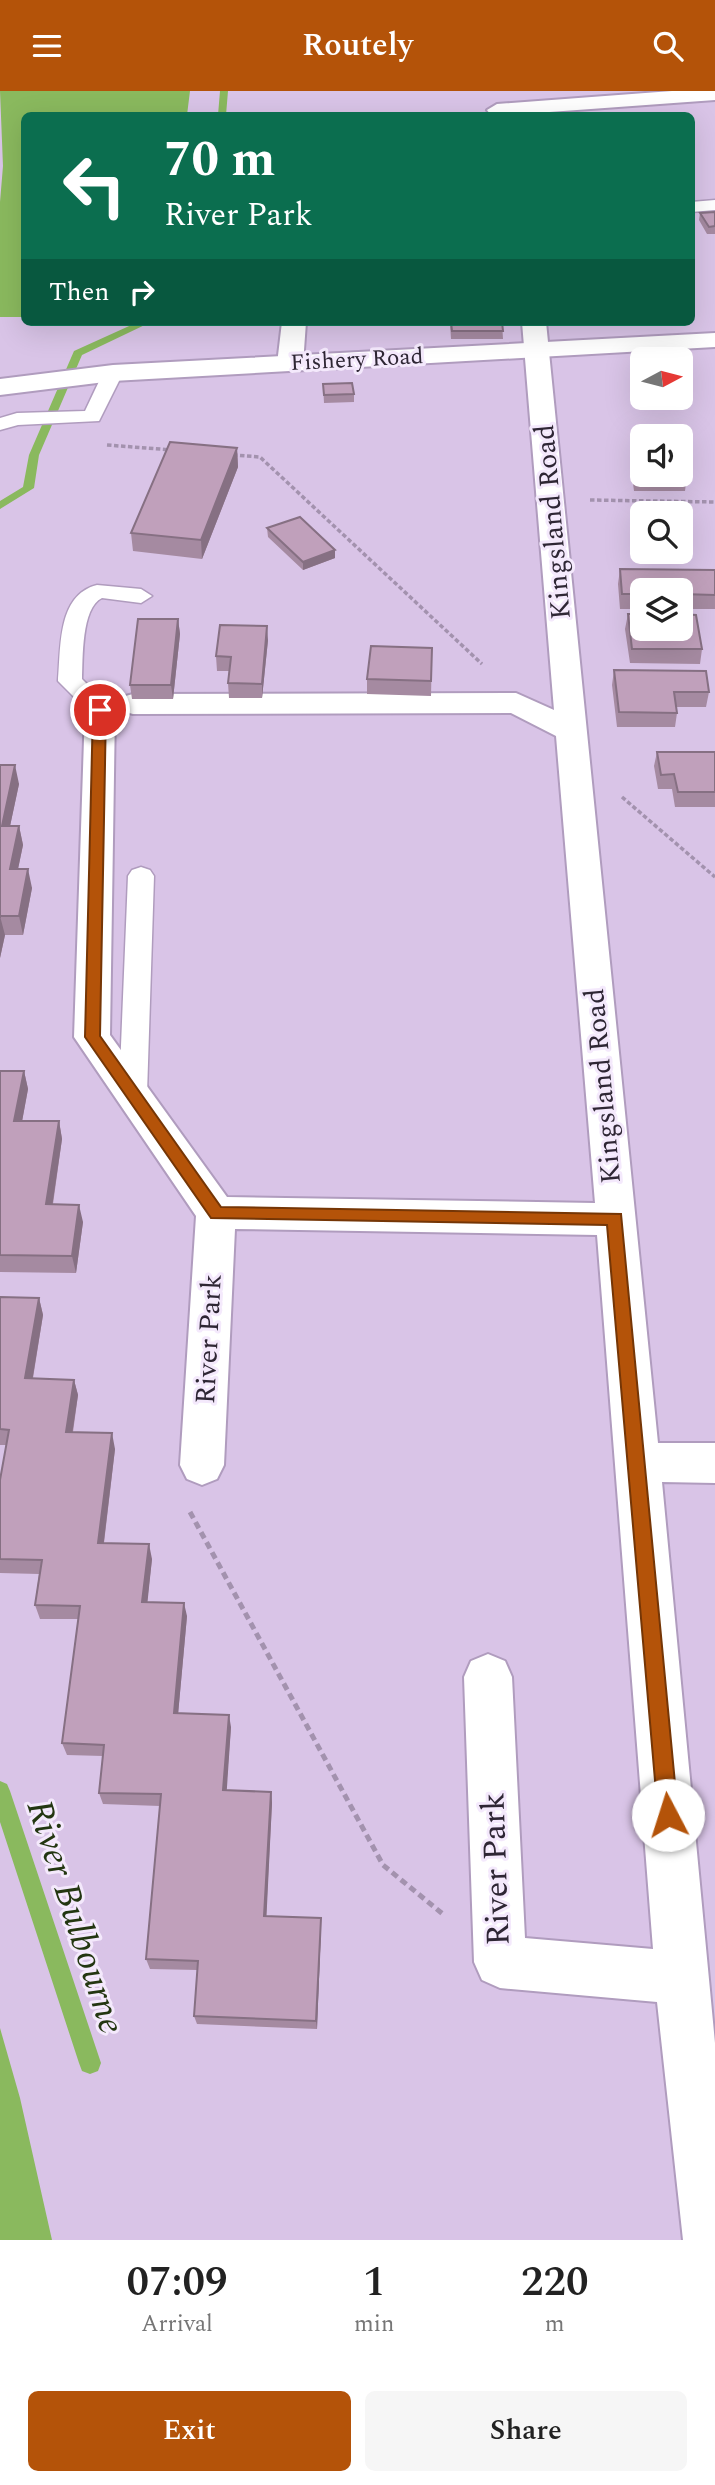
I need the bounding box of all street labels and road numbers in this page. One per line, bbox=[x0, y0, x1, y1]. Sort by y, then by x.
street label: Fishery Road bbox=[290, 339, 425, 381]
street label: Kingsland Road bbox=[523, 423, 583, 621]
street label: Kingsland Road bbox=[573, 987, 633, 1185]
street label: River Park bbox=[184, 1273, 234, 1405]
street label: River Park bbox=[468, 1791, 524, 1947]

